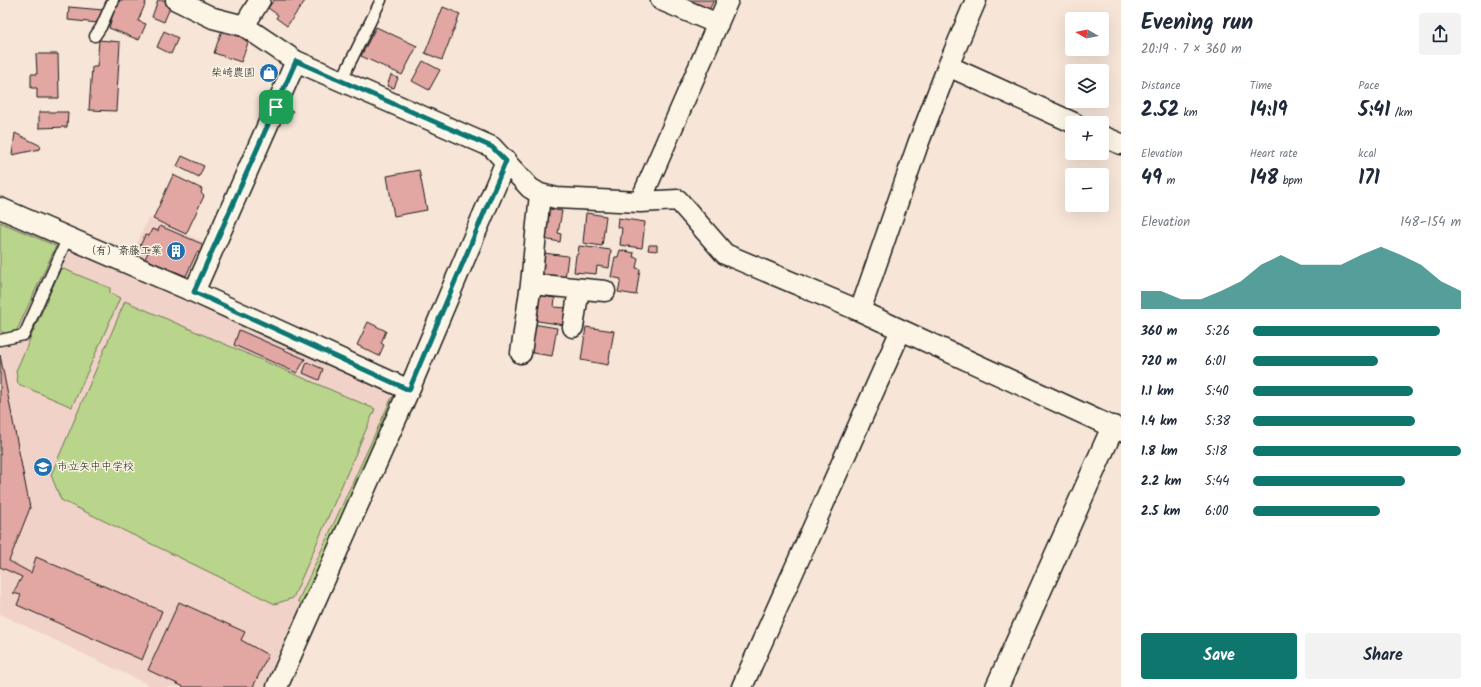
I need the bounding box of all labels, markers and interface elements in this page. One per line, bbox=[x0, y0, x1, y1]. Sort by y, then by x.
text: Evening run bbox=[1141, 6, 1253, 41]
north arrow bbox=[1065, 12, 1109, 56]
map controls bbox=[1065, 12, 1109, 212]
button: share bbox=[1419, 13, 1461, 55]
text: 20:19 · 7 × 360 m bbox=[1141, 39, 1242, 60]
shop icon: 柴崎農園 bbox=[258, 62, 280, 84]
place label: 柴崎農園 bbox=[211, 64, 255, 82]
button: layers bbox=[1065, 64, 1109, 108]
text: Distance bbox=[1141, 77, 1181, 95]
text: Time bbox=[1250, 77, 1272, 95]
text: Pace bbox=[1358, 77, 1379, 95]
pin bbox=[259, 90, 293, 124]
text: 2.52 bbox=[1141, 95, 1179, 127]
text: 14:19 bbox=[1250, 95, 1288, 127]
text: 5:41 bbox=[1358, 95, 1390, 127]
icon: arrive bbox=[265, 96, 287, 118]
text: km bbox=[1179, 104, 1198, 122]
text: /km bbox=[1390, 104, 1413, 122]
button: + bbox=[1065, 116, 1109, 160]
text: Elevation bbox=[1141, 145, 1183, 163]
text: Heart rate bbox=[1250, 145, 1297, 163]
text: kcal bbox=[1358, 145, 1376, 163]
text: 49 bbox=[1141, 163, 1162, 195]
text: 148 bbox=[1250, 163, 1278, 195]
text: 171 bbox=[1358, 163, 1380, 195]
button: − bbox=[1065, 168, 1109, 212]
text: m bbox=[1162, 172, 1175, 190]
text: bpm bbox=[1278, 172, 1303, 190]
text: Elevation bbox=[1141, 212, 1190, 233]
text: 148–154 m bbox=[1400, 212, 1461, 233]
building icon: （有）斎藤工業 bbox=[165, 240, 187, 262]
place label: （有）斎藤工業 bbox=[85, 242, 162, 260]
text: 360 m bbox=[1141, 321, 1177, 342]
text: 5:26 bbox=[1205, 321, 1230, 342]
text: 720 m bbox=[1141, 351, 1177, 372]
text: 6:01 bbox=[1205, 351, 1226, 372]
text: 1.1 km bbox=[1141, 381, 1174, 402]
text: 5:40 bbox=[1205, 381, 1229, 402]
text: 1.4 km bbox=[1141, 411, 1177, 432]
text: 5:38 bbox=[1205, 411, 1230, 432]
text: 1.8 km bbox=[1141, 441, 1178, 462]
text: 5:18 bbox=[1205, 441, 1227, 462]
school or university icon: 市立矢中中学校 bbox=[32, 456, 54, 478]
place label: 市立矢中中学校 bbox=[57, 458, 134, 476]
text: 2.2 km bbox=[1141, 471, 1181, 492]
text: 5:44 bbox=[1205, 471, 1230, 492]
text: 2.5 km bbox=[1141, 501, 1180, 522]
text: 6:00 bbox=[1205, 501, 1228, 522]
button: Save bbox=[1141, 633, 1297, 679]
button: Share bbox=[1305, 633, 1461, 679]

